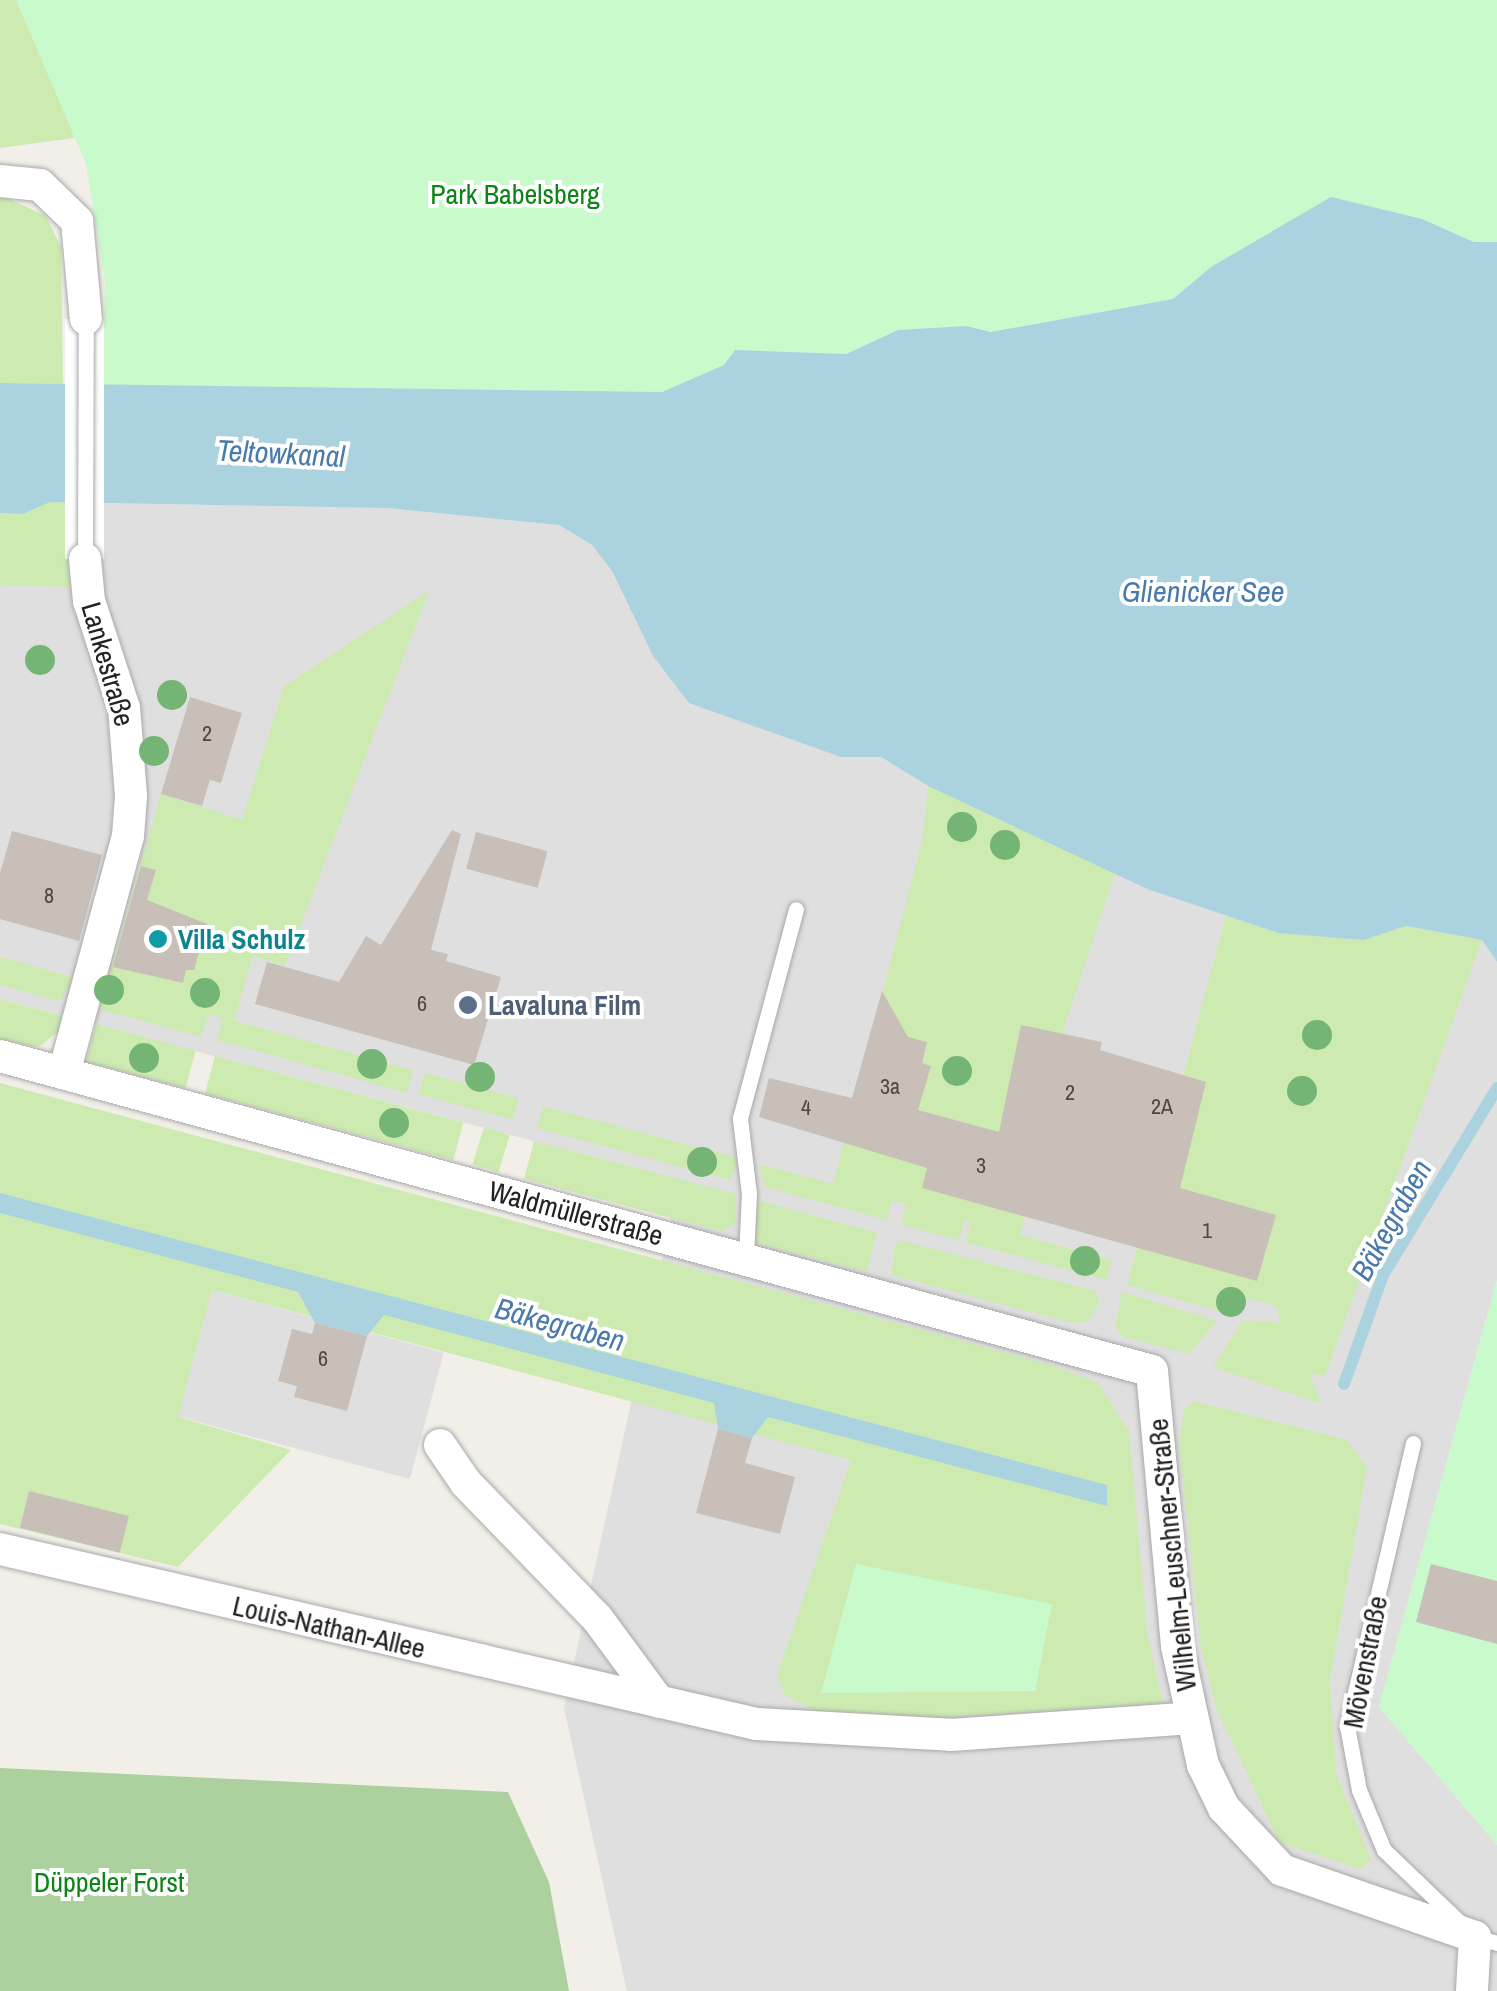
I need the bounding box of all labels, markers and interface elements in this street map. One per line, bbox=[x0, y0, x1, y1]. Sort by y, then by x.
park label: Park Babelsberg bbox=[430, 177, 600, 211]
water label: Teltowkanal bbox=[216, 432, 346, 474]
water label: Glienicker See bbox=[1122, 573, 1284, 609]
street label: Lankestraße bbox=[74, 598, 142, 730]
house number: 2 bbox=[202, 721, 212, 747]
house number: 8 bbox=[44, 883, 54, 909]
place label: Villa Schulz bbox=[178, 922, 305, 956]
marker: Villa Schulz bbox=[147, 928, 169, 950]
place label: Lavaluna Film bbox=[488, 988, 641, 1022]
house number: 6 bbox=[417, 991, 427, 1017]
marker: Lavaluna Film bbox=[457, 994, 479, 1016]
house number: 3a bbox=[880, 1074, 900, 1100]
house number: 2 bbox=[1065, 1080, 1075, 1106]
house number: 2A bbox=[1151, 1094, 1173, 1120]
house number: 4 bbox=[801, 1095, 811, 1121]
house number: 3 bbox=[976, 1153, 986, 1179]
water label: Bäkegraben bbox=[1343, 1153, 1439, 1287]
street label: Waldmüllerstraße bbox=[485, 1174, 667, 1252]
house number: 1 bbox=[1202, 1218, 1212, 1244]
water label: Bäkegraben bbox=[491, 1289, 629, 1359]
house number: 6 bbox=[318, 1346, 328, 1372]
street label: Wilhelm-Leuschner-Straße bbox=[1141, 1417, 1203, 1693]
street label: Louis-Nathan-Allee bbox=[229, 1589, 429, 1665]
street label: Mövenstraße bbox=[1336, 1593, 1394, 1731]
park label: Düppeler Forst bbox=[34, 1865, 184, 1899]

